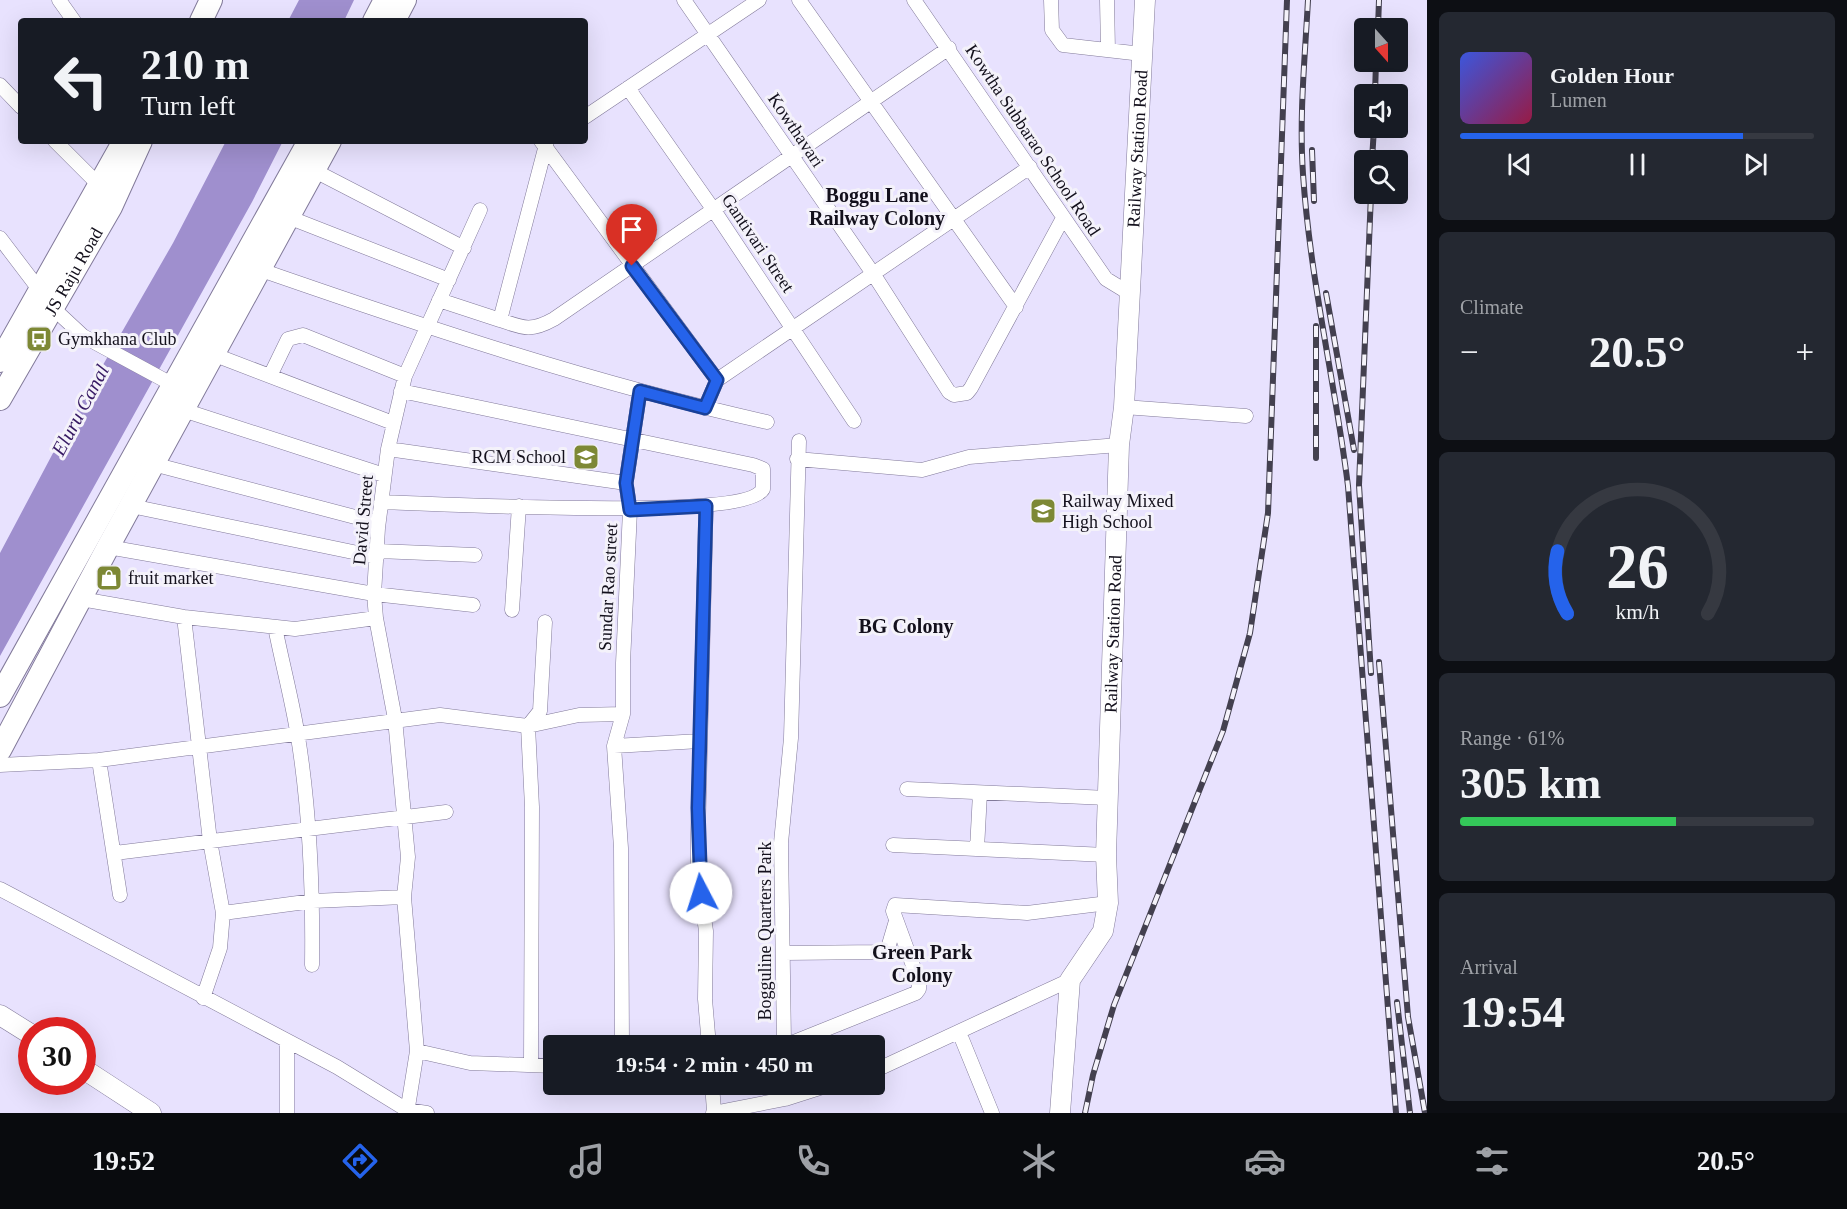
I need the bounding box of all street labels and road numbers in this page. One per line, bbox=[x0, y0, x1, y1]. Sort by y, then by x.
street label: Kowtha Subbarao School Road bbox=[961, 41, 1105, 239]
street label: Railway Station Road bbox=[1123, 69, 1151, 228]
street label: Kowthavari bbox=[764, 89, 828, 171]
street label: Gantivari Street bbox=[718, 190, 798, 296]
street label: JS Raju Road bbox=[40, 224, 107, 319]
street label: David Street bbox=[349, 474, 377, 566]
street label: Sundar Rao street bbox=[595, 523, 621, 651]
street label: Railway Station Road bbox=[1101, 555, 1126, 713]
street label: Bogguline Quarters Park bbox=[755, 842, 775, 1020]

